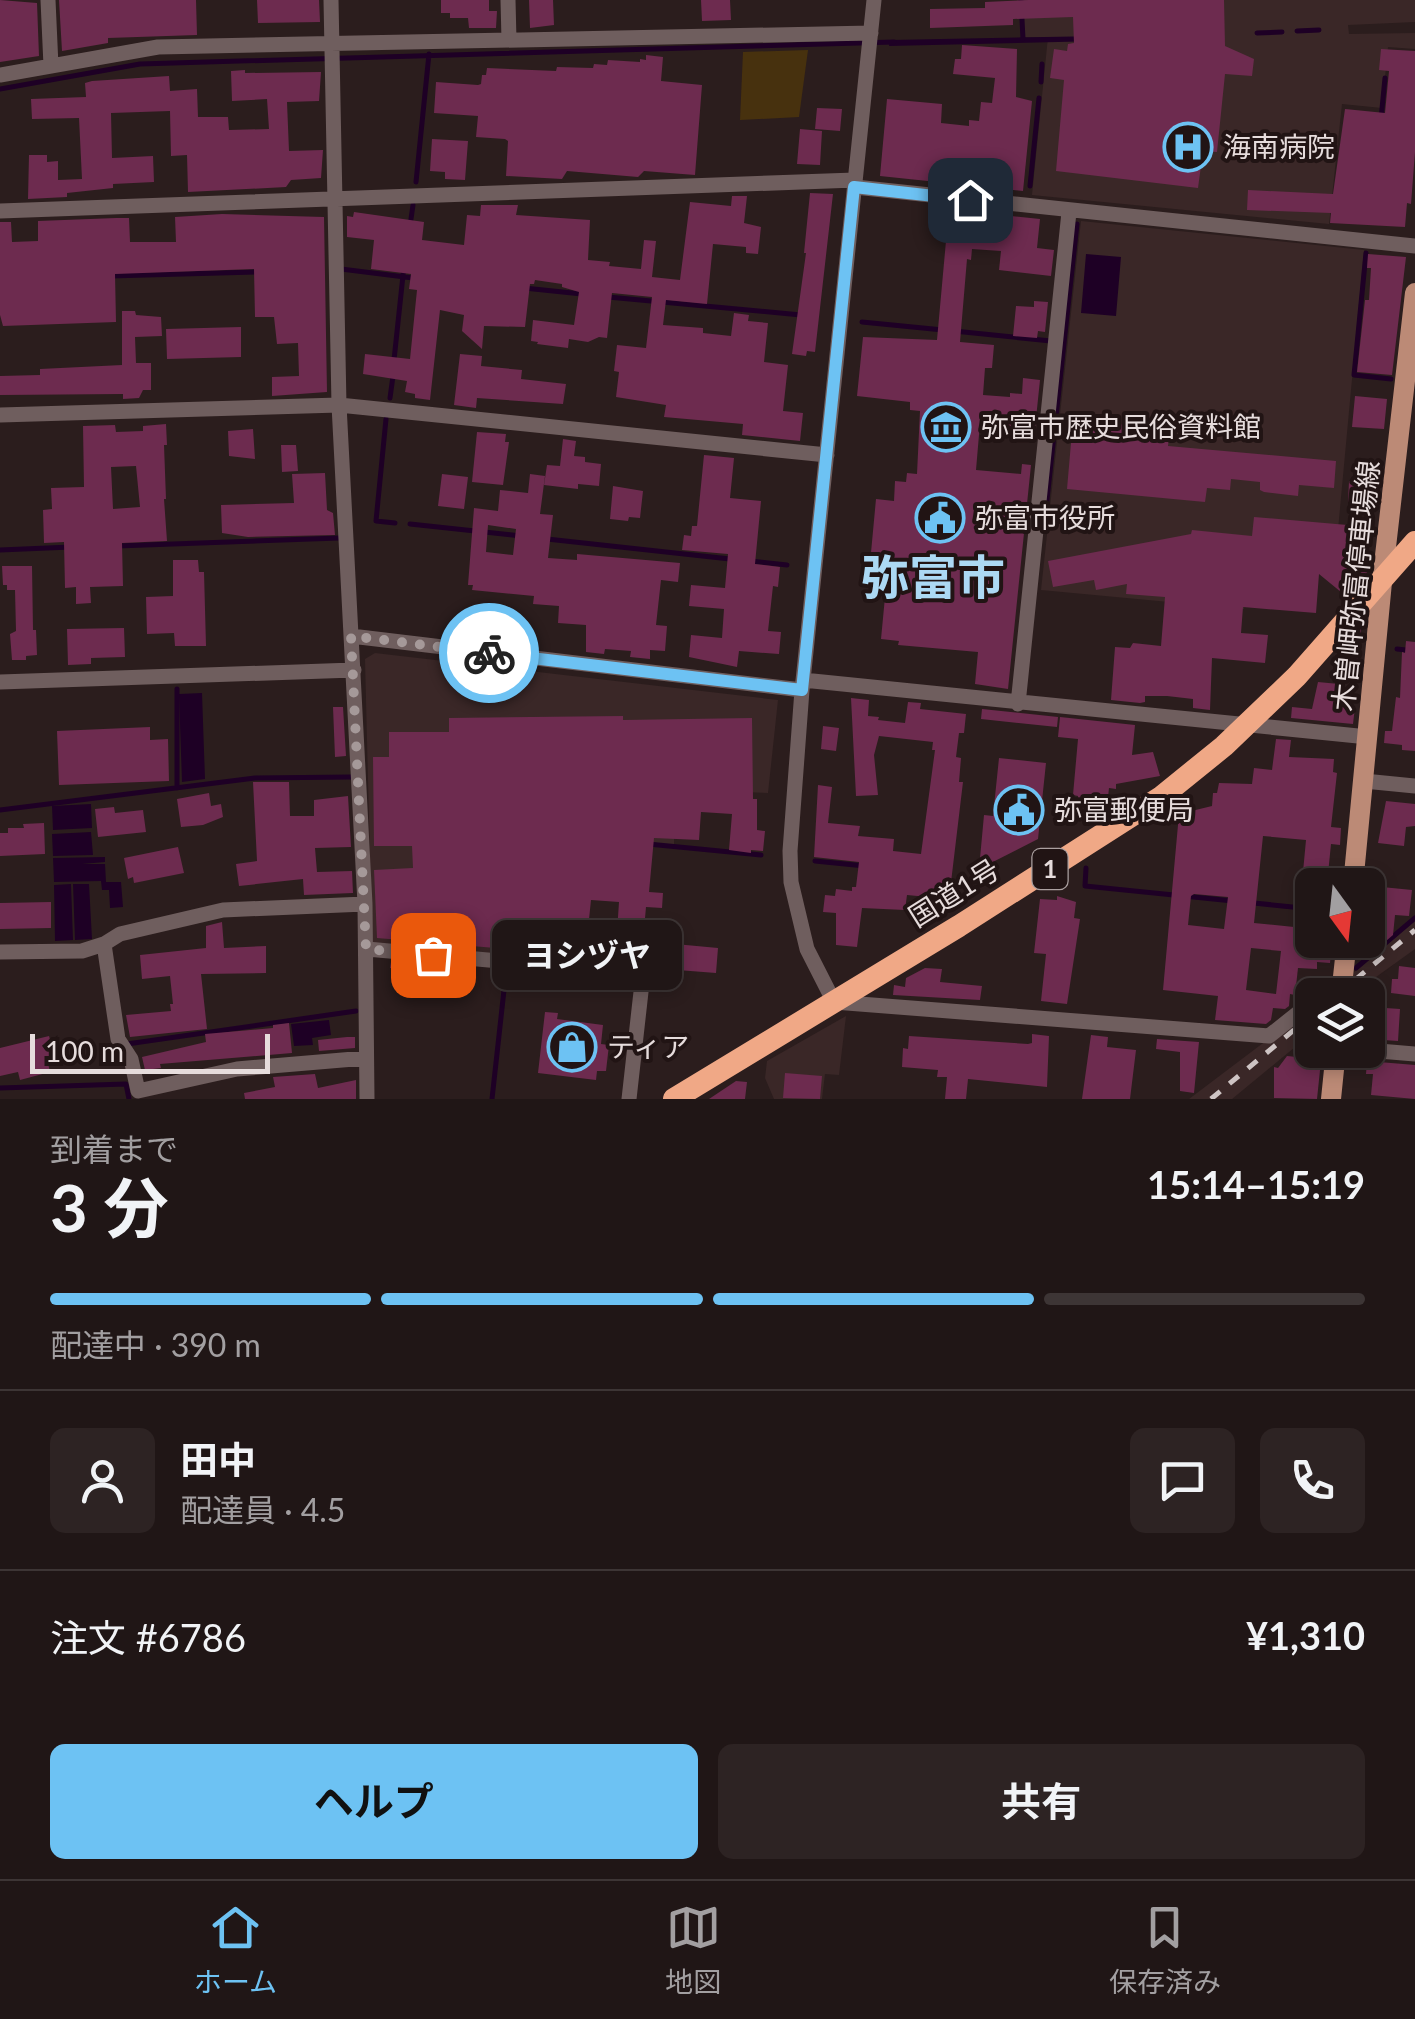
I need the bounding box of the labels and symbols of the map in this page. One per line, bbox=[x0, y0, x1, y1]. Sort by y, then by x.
hospital icon: 海南病院 bbox=[1162, 121, 1214, 173]
place label: 海南病院 bbox=[1223, 129, 1335, 163]
pin bbox=[928, 158, 1013, 243]
museum icon: 弥富市歴史民俗資料館 bbox=[920, 401, 972, 453]
place label: 弥富市歴史民俗資料館 bbox=[981, 409, 1261, 443]
street label: 木曽岬弥富停車場線 bbox=[1325, 459, 1385, 713]
public building icon: 弥富市役所 bbox=[914, 492, 966, 544]
place label: 弥富市役所 bbox=[975, 500, 1115, 534]
district label: 弥富市 bbox=[861, 548, 1005, 605]
courier bbox=[439, 603, 539, 703]
public building icon: 弥富郵便局 bbox=[993, 784, 1045, 836]
place label: 弥富郵便局 bbox=[1054, 792, 1194, 826]
road number: 1 bbox=[1032, 849, 1068, 889]
street label: 国道1号 bbox=[902, 851, 1005, 933]
north arrow bbox=[1295, 868, 1385, 958]
pin bbox=[391, 913, 476, 998]
callout: ヨシヅヤ bbox=[493, 920, 683, 990]
shop icon: ティア bbox=[546, 1021, 598, 1073]
scale bar bbox=[30, 1029, 270, 1074]
place label: ティア bbox=[607, 1029, 689, 1063]

